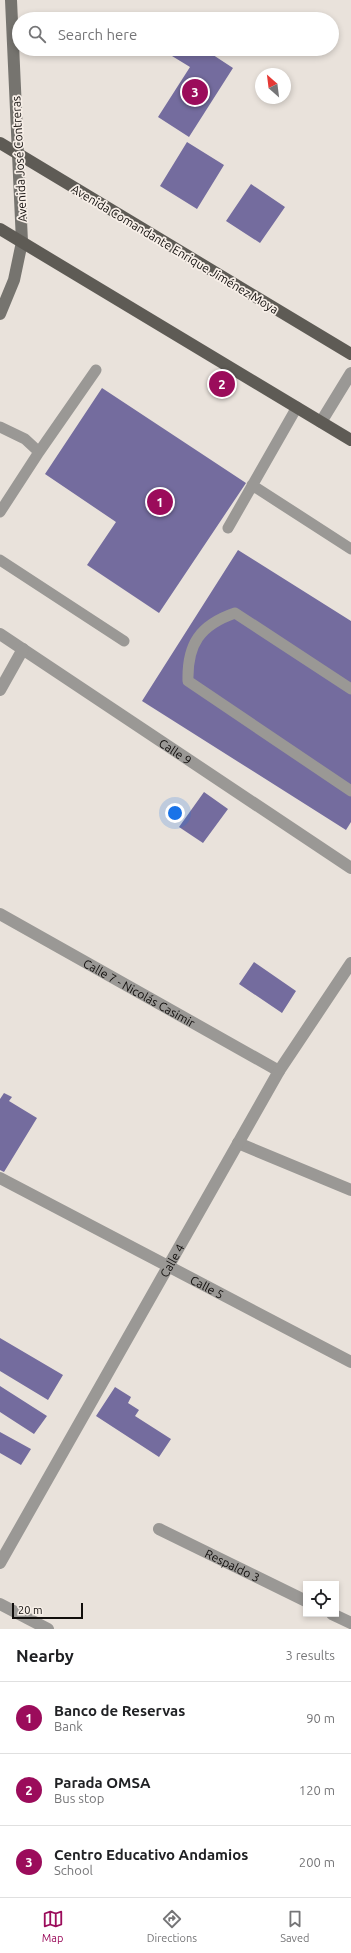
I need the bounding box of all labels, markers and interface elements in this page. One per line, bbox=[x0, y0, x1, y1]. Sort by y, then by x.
search box bbox=[12, 12, 339, 56]
icon: search bbox=[26, 23, 48, 45]
text: Search here bbox=[58, 26, 137, 43]
north arrow bbox=[255, 68, 291, 104]
pin: 3 bbox=[182, 77, 208, 107]
street label: Avenida José Contreras bbox=[9, 96, 29, 222]
street label: Avenida Comandante Enrique Jiménez Moya bbox=[69, 182, 281, 316]
pin: 2 bbox=[209, 369, 235, 399]
pin: 1 bbox=[147, 487, 173, 517]
street label: Calle 9 bbox=[157, 736, 194, 766]
your location bbox=[165, 803, 185, 823]
street label: Calle 7 - Nicolás Casimir bbox=[81, 956, 198, 1029]
street label: Calle 4 bbox=[157, 1241, 186, 1279]
street label: Calle 5 bbox=[188, 1273, 226, 1301]
street label: Respaldo 3 bbox=[203, 1546, 262, 1584]
map controls bbox=[303, 1581, 339, 1617]
button: locate bbox=[303, 1581, 339, 1617]
scale bar bbox=[12, 1601, 83, 1620]
text: 20 m bbox=[18, 1604, 42, 1616]
text: Nearby bbox=[16, 1646, 74, 1665]
text: 3 results bbox=[285, 1648, 335, 1662]
text: Banco de Reservas bbox=[54, 1702, 185, 1719]
text: 1 bbox=[25, 1711, 33, 1725]
text: 90 m bbox=[306, 1711, 335, 1725]
text: Bank bbox=[54, 1719, 83, 1733]
text: Parada OMSA bbox=[54, 1774, 150, 1791]
text: 2 bbox=[25, 1783, 33, 1797]
text: 120 m bbox=[299, 1783, 335, 1797]
text: Bus stop bbox=[54, 1791, 104, 1805]
text: Centro Educativo Andamios bbox=[54, 1846, 248, 1863]
text: 3 bbox=[25, 1855, 33, 1869]
text: 200 m bbox=[299, 1855, 335, 1869]
text: School bbox=[54, 1863, 93, 1877]
tab: Map bbox=[42, 1908, 64, 1944]
tab: Directions bbox=[147, 1908, 197, 1944]
tab: Saved bbox=[280, 1908, 309, 1944]

